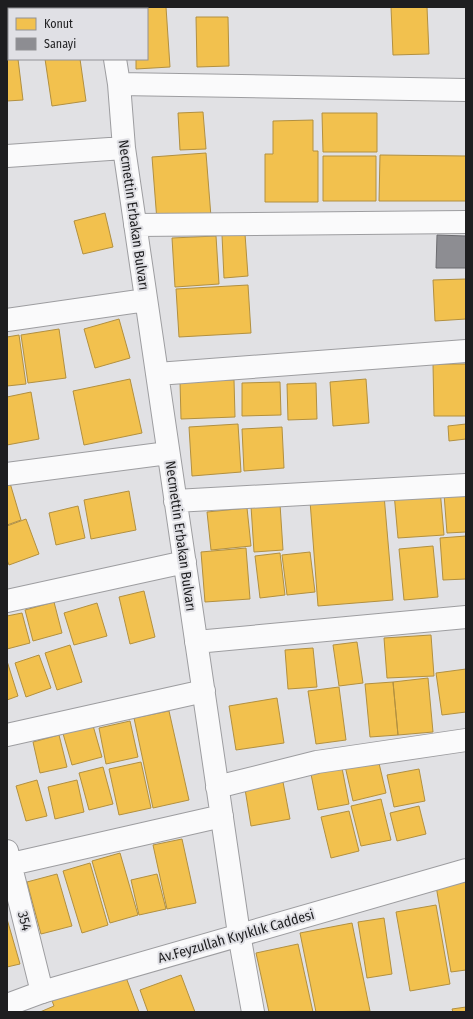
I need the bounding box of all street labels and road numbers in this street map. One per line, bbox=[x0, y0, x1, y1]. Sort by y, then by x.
street label: Necmettin Erbakan Bulvarı bbox=[115, 139, 152, 291]
street label: Necmettin Erbakan Bulvarı bbox=[162, 460, 199, 612]
street label: Av.Feyzullah Kıyıklık Caddesi bbox=[156, 906, 316, 967]
street label: 354 bbox=[14, 910, 35, 933]

